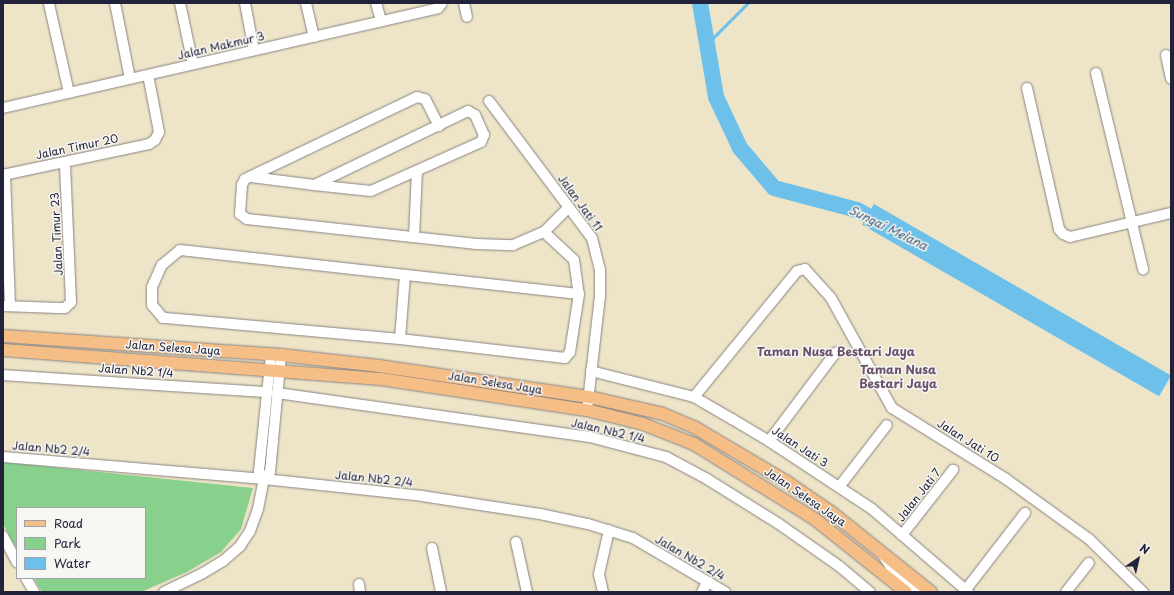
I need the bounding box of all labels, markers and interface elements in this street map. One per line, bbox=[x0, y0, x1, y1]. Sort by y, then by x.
street label: Jalan Makmur 3 bbox=[176, 29, 266, 63]
street label: Jalan Timur 20 bbox=[34, 132, 120, 162]
street label: Jalan Jati 11 bbox=[555, 172, 605, 234]
street label: Jalan Timur 23 bbox=[48, 192, 66, 276]
water label: Sungai Melana bbox=[846, 203, 930, 253]
street label: Jalan Selesa Jaya bbox=[124, 338, 222, 358]
district label: Taman Nusa Bestari Jaya bbox=[757, 345, 915, 359]
street label: Jalan Nb2 1/4 bbox=[98, 362, 174, 380]
district label: Taman Nusa Bestari Jaya bbox=[859, 363, 937, 391]
street label: Jalan Selesa Jaya bbox=[446, 369, 544, 397]
street label: Jalan Nb2 1/4 bbox=[570, 416, 646, 446]
street label: Jalan Jati 10 bbox=[935, 417, 1001, 465]
street label: Jalan Jati 3 bbox=[769, 424, 831, 470]
street label: Jalan Nb2 2/4 bbox=[11, 439, 91, 459]
street label: Jalan Selesa Jaya bbox=[761, 464, 849, 530]
street label: Jalan Jati 7 bbox=[894, 466, 944, 524]
street label: Jalan Nb2 2/4 bbox=[334, 468, 414, 490]
legend bbox=[16, 507, 146, 579]
text: Road bbox=[54, 514, 83, 532]
street label: Jalan Nb2 2/4 bbox=[653, 533, 727, 583]
text: Park bbox=[54, 534, 81, 552]
north arrow bbox=[1118, 539, 1158, 579]
text: N bbox=[1137, 539, 1153, 558]
text: Water bbox=[54, 554, 90, 572]

